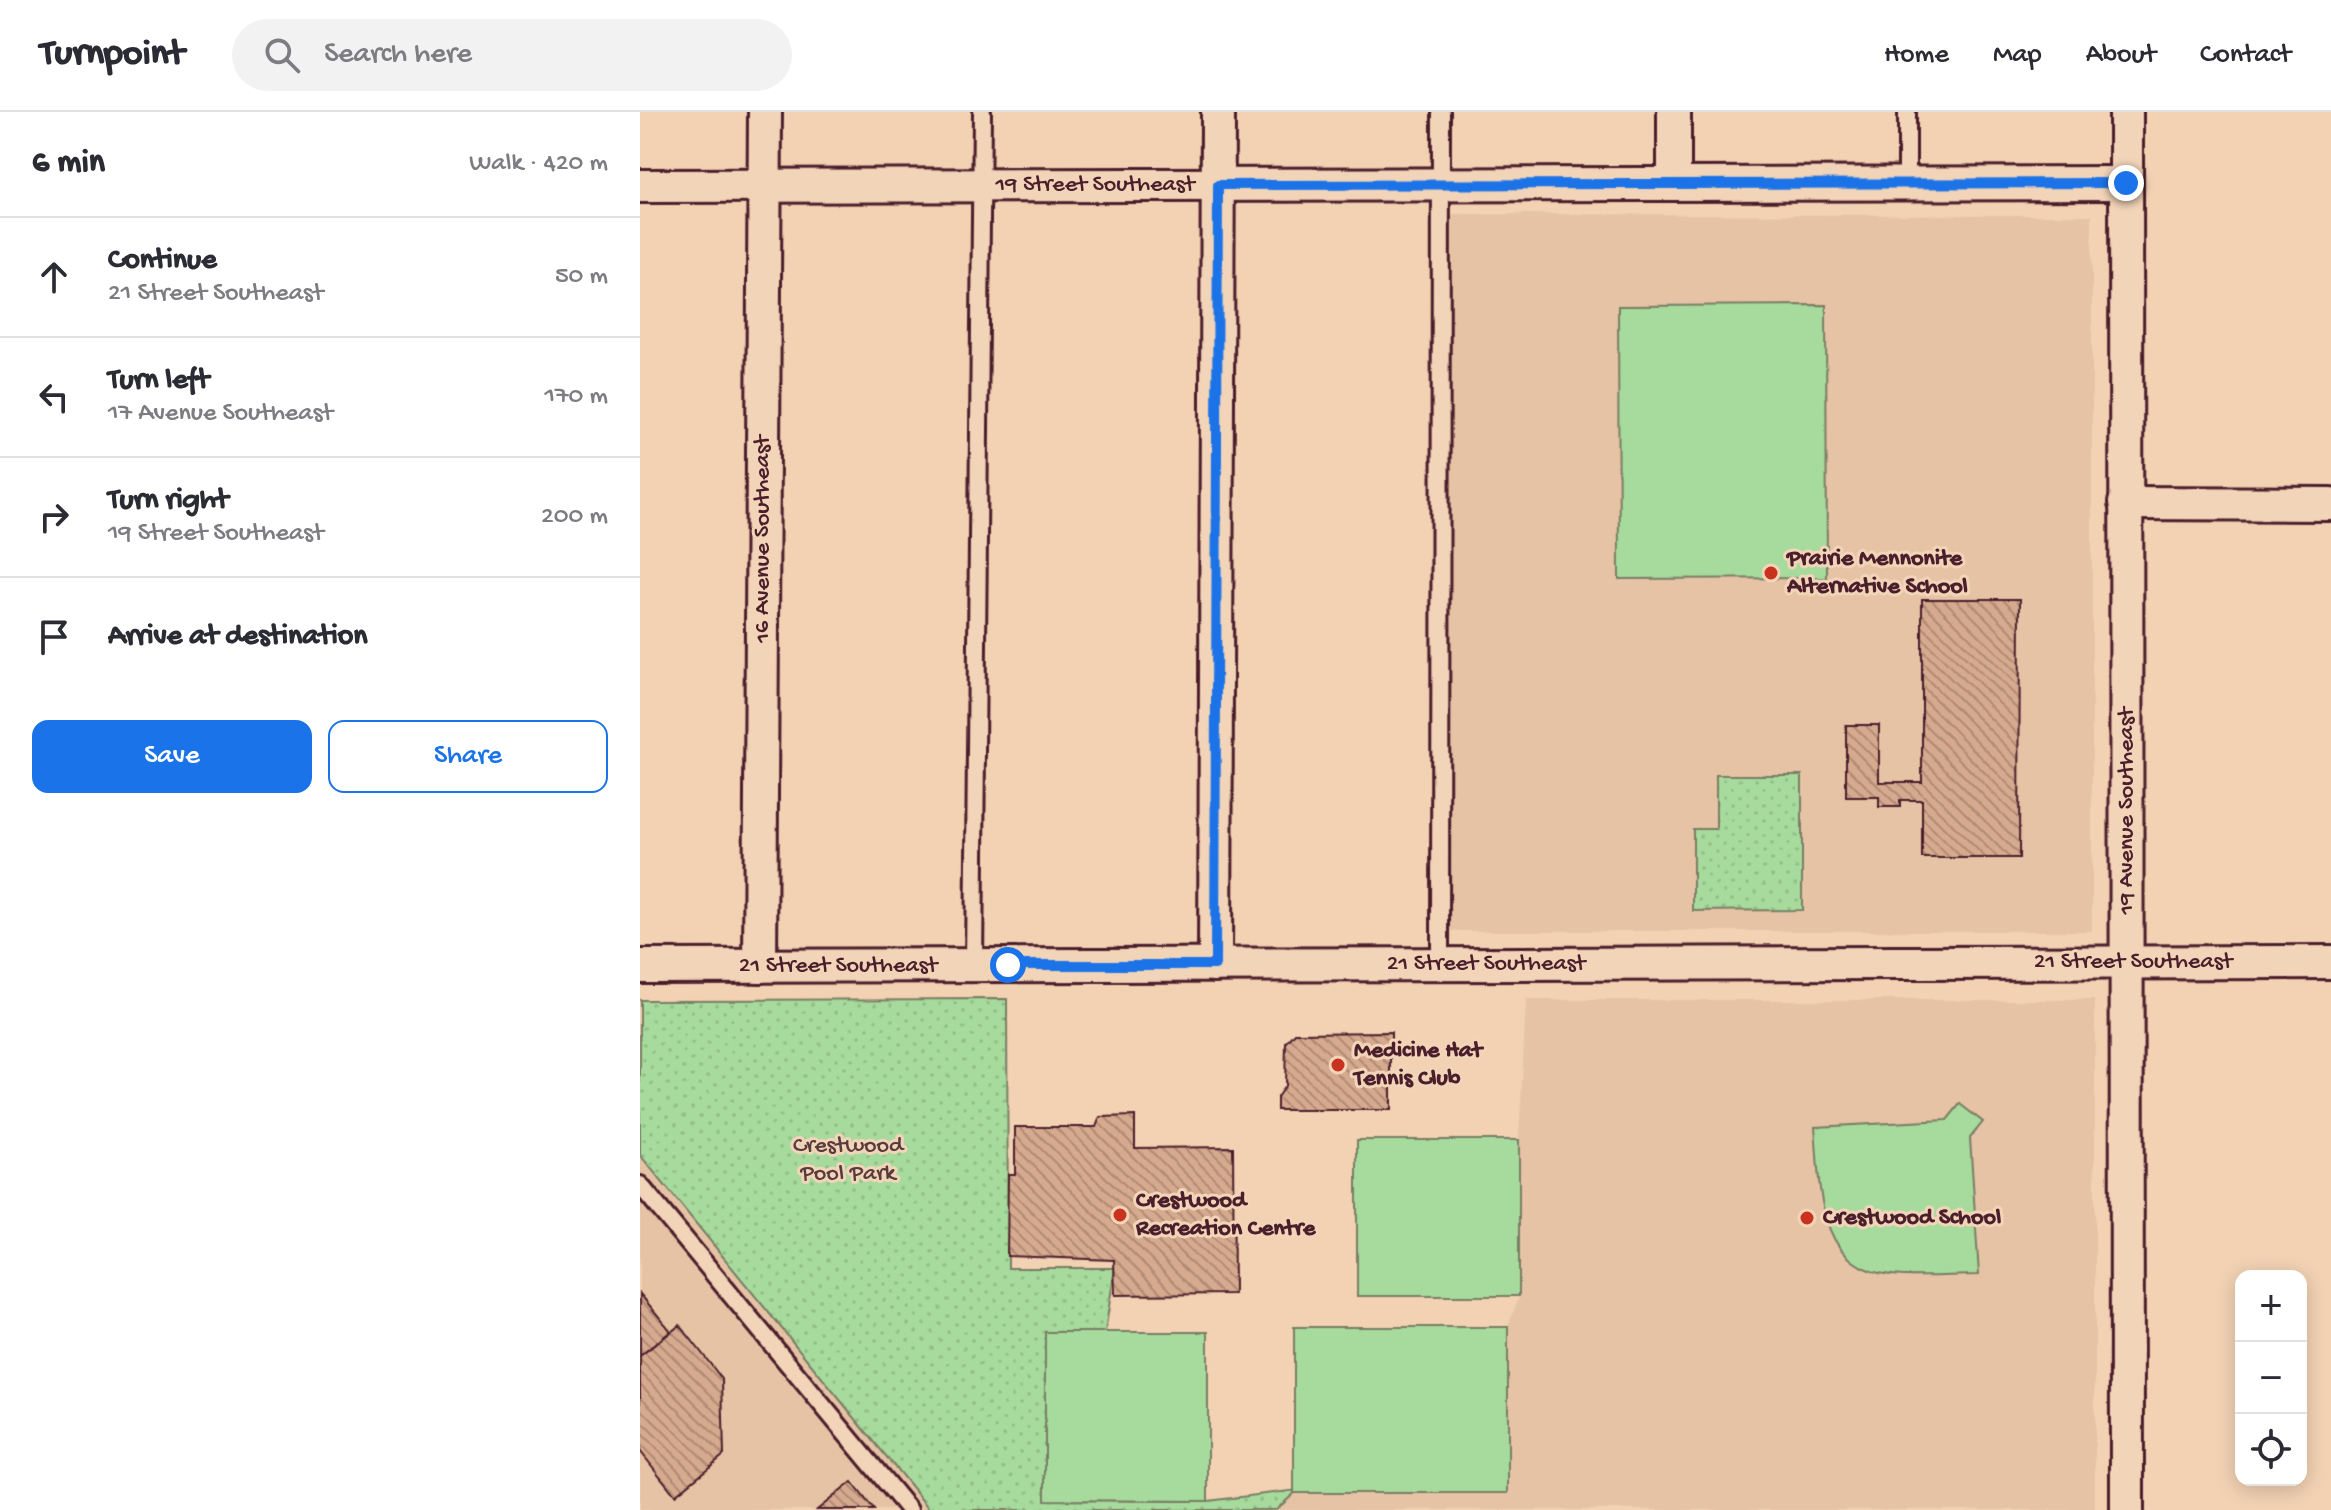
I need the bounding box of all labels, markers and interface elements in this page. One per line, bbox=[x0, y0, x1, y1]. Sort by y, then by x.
search box bbox=[232, 19, 792, 91]
text: Turnpoint bbox=[40, 33, 184, 77]
icon: search bbox=[260, 33, 304, 77]
text: Search here bbox=[324, 38, 472, 73]
text: Home bbox=[1884, 39, 1949, 72]
text: Map bbox=[1993, 39, 2042, 72]
text: About bbox=[2086, 39, 2156, 72]
text: Contact bbox=[2200, 39, 2291, 72]
text: 6 min bbox=[32, 144, 105, 184]
text: Walk · 420 m bbox=[469, 149, 608, 180]
route end bbox=[2108, 165, 2144, 201]
street label: 19 Street Southeast bbox=[995, 171, 1197, 200]
text: Continue bbox=[108, 244, 217, 279]
icon: ahead bbox=[32, 255, 76, 299]
text: 50 m bbox=[555, 262, 608, 293]
text: 21 Street Southeast bbox=[108, 279, 323, 310]
text: Turn left bbox=[108, 364, 209, 399]
icon: left bbox=[32, 375, 76, 419]
text: 170 m bbox=[545, 382, 608, 413]
text: 17 Avenue Southeast bbox=[108, 399, 333, 430]
street label: 16 Avenue Southeast bbox=[749, 433, 778, 644]
text: Turn right bbox=[108, 484, 228, 519]
icon: right bbox=[32, 495, 76, 539]
text: 200 m bbox=[541, 502, 608, 533]
text: 19 Street Southeast bbox=[108, 519, 324, 550]
place label: Prairie Mennonite Alternative School bbox=[1785, 545, 1968, 602]
marker: Prairie Mennonite Alternative School bbox=[1762, 564, 1780, 582]
icon: arrive bbox=[32, 615, 76, 659]
text: Arrive at destination bbox=[108, 620, 368, 655]
street label: 19 Avenue Southeast bbox=[2113, 705, 2142, 916]
button: Save bbox=[32, 720, 312, 793]
button: Share bbox=[328, 720, 608, 793]
route start bbox=[990, 947, 1026, 983]
street label: 21 Street Southeast bbox=[2034, 948, 2235, 977]
street label: 21 Street Southeast bbox=[1387, 950, 1588, 979]
street label: 21 Street Southeast bbox=[739, 952, 940, 981]
place label: Medicine Hat Tennis Club bbox=[1352, 1037, 1484, 1094]
marker: Medicine Hat Tennis Club bbox=[1329, 1056, 1347, 1074]
park label: Crestwood Pool Park bbox=[793, 1132, 905, 1189]
place label: Crestwood Recreation Centre bbox=[1135, 1187, 1317, 1244]
place label: Crestwood School bbox=[1823, 1204, 2001, 1233]
marker: Crestwood Recreation Centre bbox=[1111, 1206, 1129, 1224]
marker: Crestwood School bbox=[1798, 1209, 1816, 1227]
map controls bbox=[2235, 1270, 2307, 1486]
button: + bbox=[2235, 1270, 2307, 1342]
button: − bbox=[2235, 1342, 2307, 1414]
button: locate bbox=[2235, 1414, 2307, 1486]

